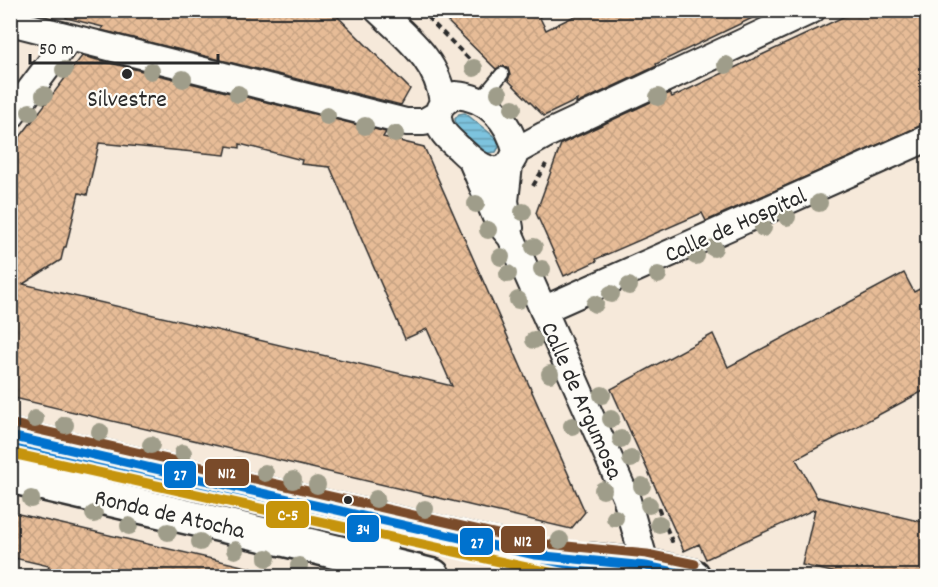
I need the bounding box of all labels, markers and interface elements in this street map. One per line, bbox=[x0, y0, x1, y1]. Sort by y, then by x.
scale bar bbox=[30, 27, 218, 65]
text: 50 m bbox=[39, 38, 74, 63]
marker: Silvestre bbox=[120, 67, 134, 81]
place label: Silvestre bbox=[87, 84, 167, 118]
street label: Calle de Hospital bbox=[660, 180, 813, 273]
street label: Calle de Argumosa bbox=[530, 317, 631, 486]
line badge: N12 bbox=[204, 458, 250, 487]
line badge: 27 bbox=[163, 460, 197, 489]
text: N12 bbox=[218, 463, 236, 486]
text: 27 bbox=[173, 465, 187, 488]
street label: Ronda de Atocha bbox=[91, 482, 249, 550]
unlabelled marker bbox=[342, 494, 354, 506]
line badge: C-5 bbox=[265, 500, 310, 529]
text: C-5 bbox=[278, 505, 298, 528]
line badge: 34 bbox=[346, 514, 380, 543]
text: 34 bbox=[356, 519, 370, 542]
line badge: N12 bbox=[500, 525, 546, 554]
line badge: 27 bbox=[459, 527, 494, 556]
text: N12 bbox=[514, 531, 532, 554]
text: 27 bbox=[470, 533, 484, 556]

